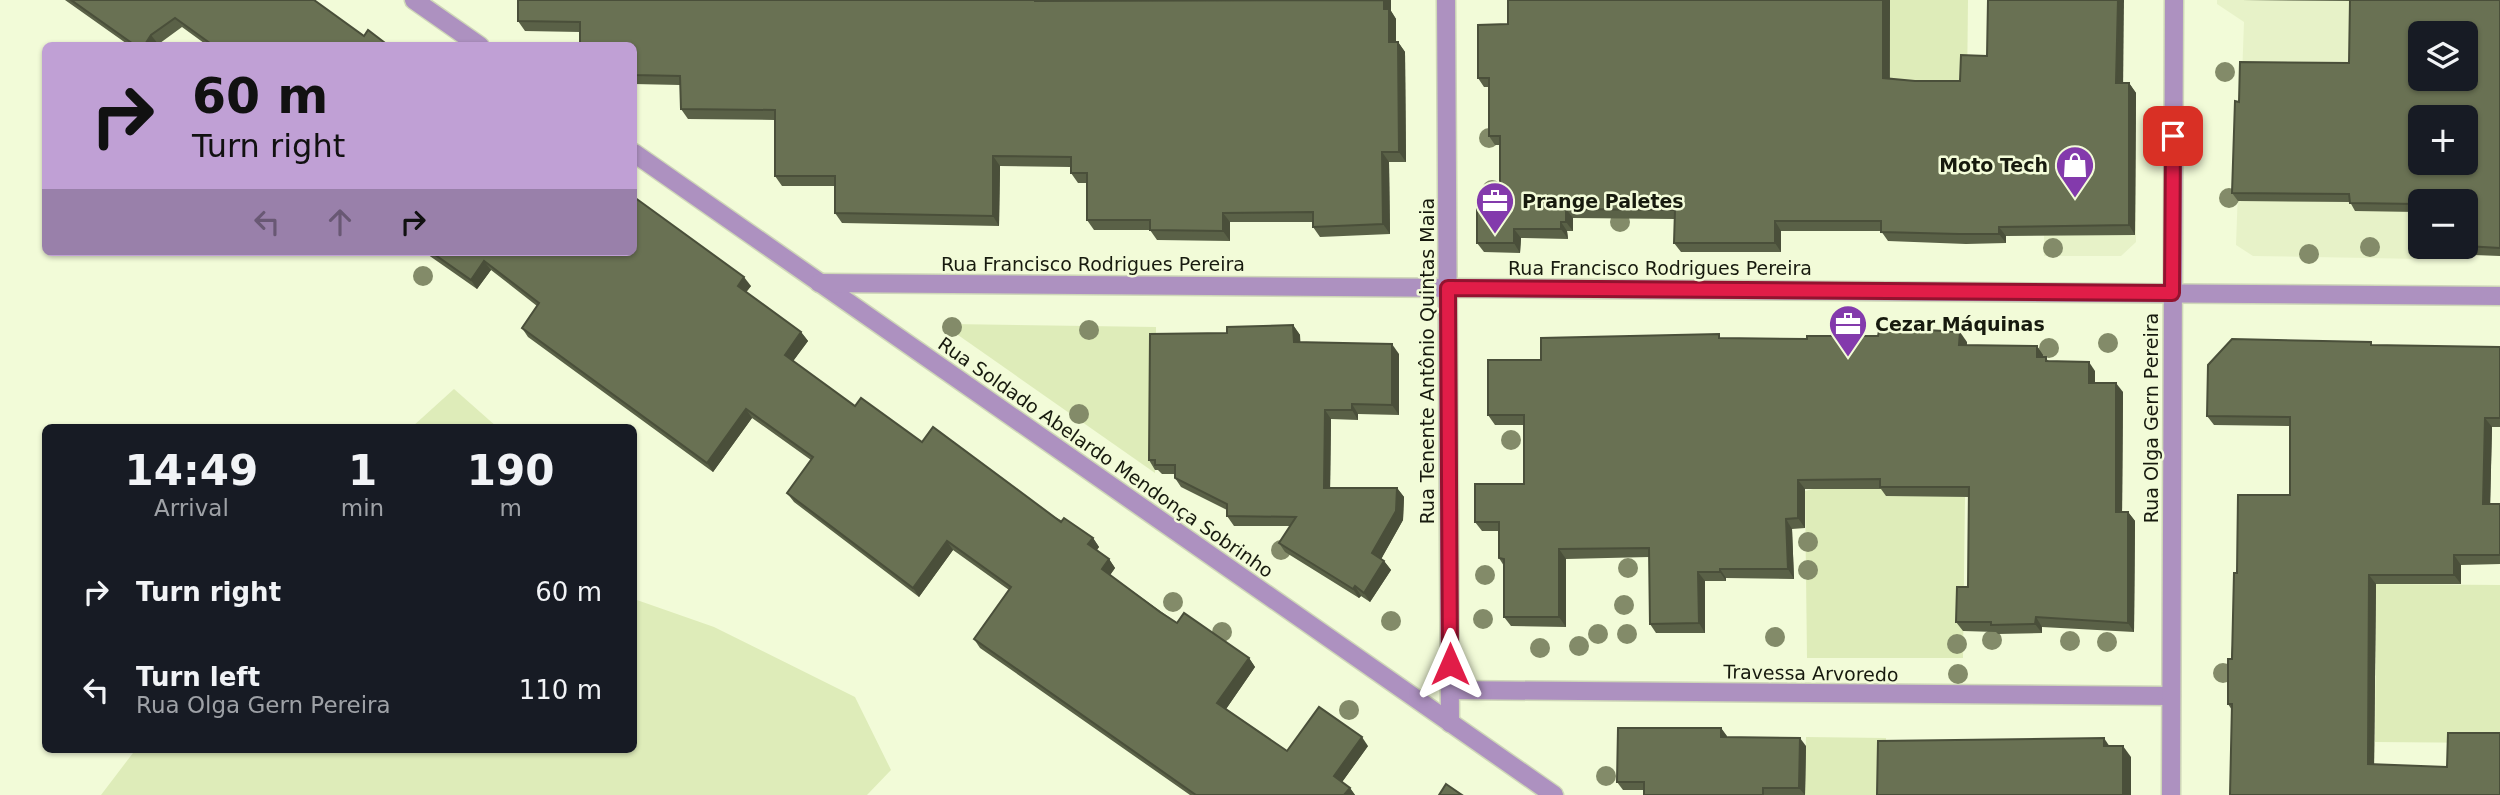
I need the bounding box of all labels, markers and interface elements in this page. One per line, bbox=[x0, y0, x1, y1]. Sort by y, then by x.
map controls bbox=[2408, 21, 2478, 259]
button: layers bbox=[2408, 21, 2478, 91]
text: 60 m bbox=[192, 68, 328, 125]
icon: right bbox=[77, 70, 168, 161]
button: + bbox=[2408, 105, 2478, 175]
pin bbox=[2143, 106, 2203, 166]
icon: arrive bbox=[2154, 117, 2192, 155]
text: Turn right bbox=[192, 127, 345, 165]
shop icon: Moto Tech bbox=[2054, 144, 2096, 199]
place label: Moto Tech bbox=[1939, 154, 2048, 176]
office icon: Prange Paletes bbox=[1474, 180, 1516, 235]
button: − bbox=[2408, 189, 2478, 259]
place label: Prange Paletes bbox=[1522, 190, 1684, 212]
street label: Rua Tenente Antônio Quintas Maia bbox=[1416, 198, 1438, 524]
icon: left bbox=[248, 203, 286, 241]
icon: ahead bbox=[321, 203, 359, 241]
icon: right bbox=[394, 203, 432, 241]
street label: Rua Francisco Rodrigues Pereira bbox=[941, 253, 1245, 275]
street label: Rua Francisco Rodrigues Pereira bbox=[1508, 257, 1812, 279]
office icon: Cezar Máquinas bbox=[1827, 303, 1869, 358]
place label: Cezar Máquinas bbox=[1875, 313, 2045, 335]
street label: Rua Olga Gern Pereira bbox=[2140, 313, 2162, 523]
street label: Rua Soldado Abelardo Mendonça Sobrinho bbox=[934, 332, 1278, 582]
text: 14:49 bbox=[125, 446, 258, 495]
text: 1 bbox=[348, 446, 377, 495]
text: 190 bbox=[467, 446, 554, 495]
text: Arrival bbox=[154, 495, 229, 521]
text: min bbox=[341, 495, 384, 521]
text: m bbox=[499, 495, 522, 521]
icon: right bbox=[77, 573, 115, 611]
text: Turn right bbox=[136, 577, 281, 607]
text: 60 m bbox=[535, 577, 602, 607]
position arrow bbox=[1413, 627, 1487, 701]
street label: Travessa Arvoredo bbox=[1722, 660, 1899, 686]
text: Turn left bbox=[136, 662, 260, 692]
icon: left bbox=[77, 671, 115, 709]
text: 110 m bbox=[519, 675, 602, 705]
text: Rua Olga Gern Pereira bbox=[136, 692, 391, 718]

